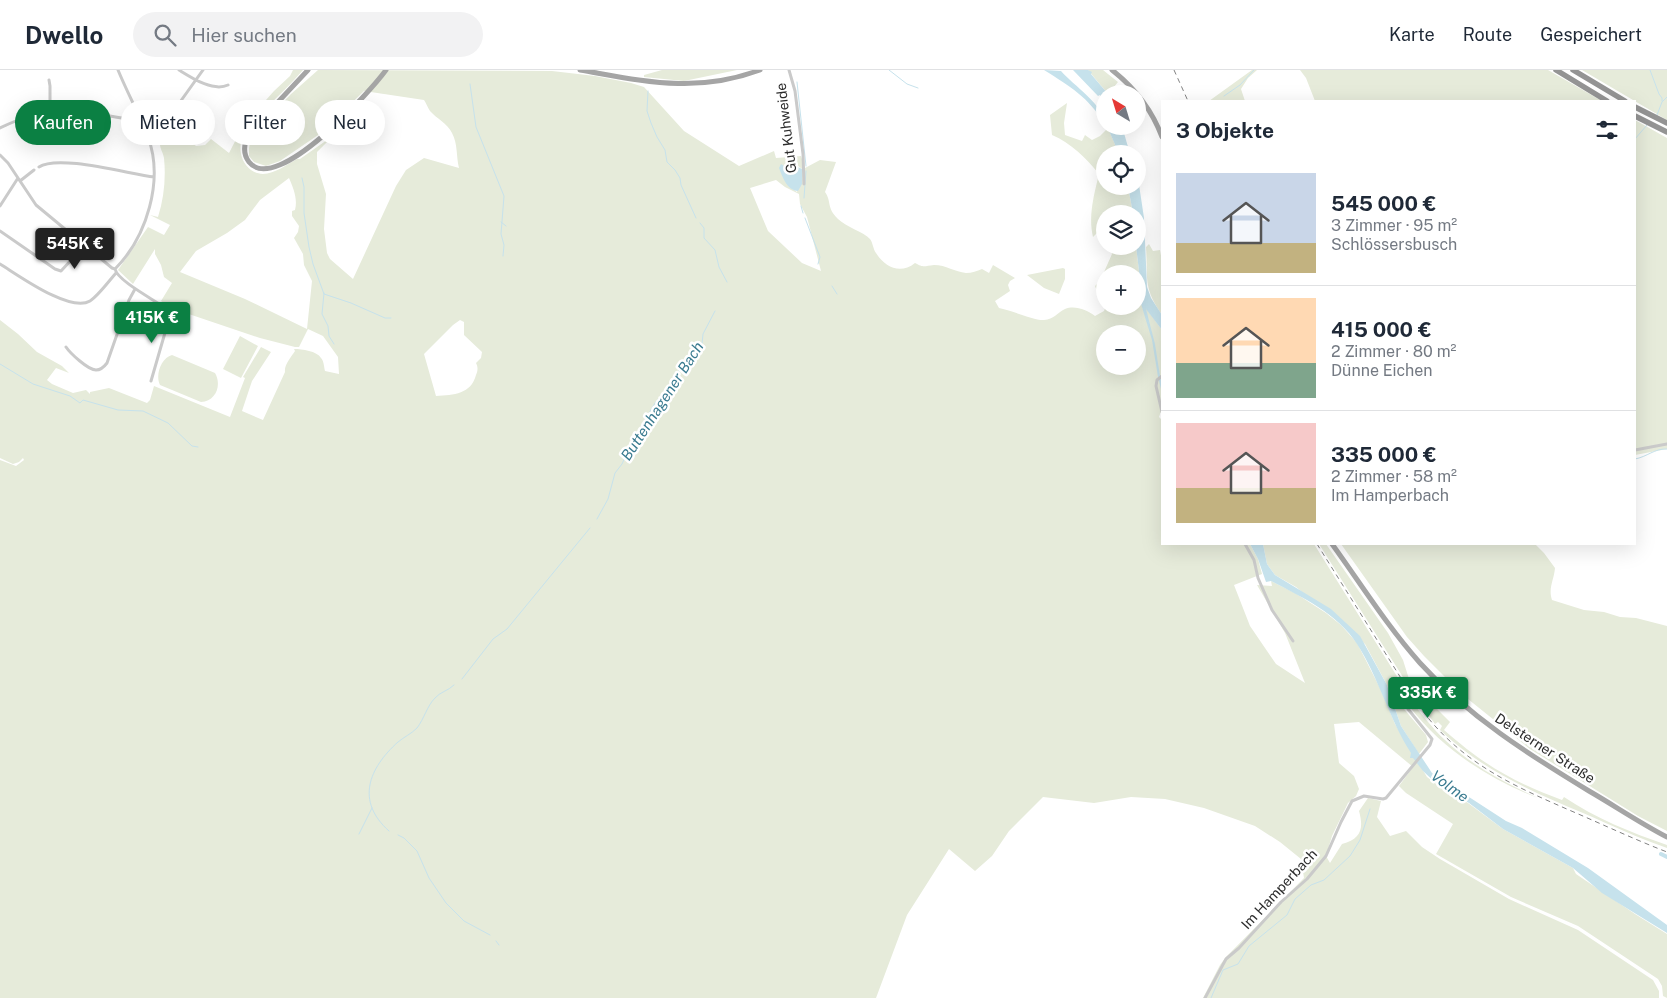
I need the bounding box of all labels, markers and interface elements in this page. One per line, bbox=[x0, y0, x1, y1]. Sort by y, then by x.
search box bbox=[133, 12, 483, 57]
text: Dwello bbox=[25, 21, 103, 49]
icon: search bbox=[151, 21, 179, 49]
text: Hier suchen bbox=[191, 24, 297, 46]
text: Karte bbox=[1389, 24, 1435, 45]
text: Route bbox=[1463, 24, 1512, 45]
text: Gespeichert bbox=[1540, 24, 1642, 45]
street label: Gut Kuhweide bbox=[773, 82, 799, 174]
north arrow bbox=[1096, 85, 1146, 135]
map controls bbox=[1096, 85, 1146, 375]
chip: Kaufen bbox=[15, 100, 111, 145]
chip: Mieten bbox=[121, 100, 215, 145]
chip: Filter bbox=[225, 100, 305, 145]
chip: Neu bbox=[315, 100, 385, 145]
icon: filters bbox=[1593, 116, 1621, 144]
text: 3 Objekte bbox=[1176, 118, 1274, 143]
button: locate bbox=[1096, 145, 1146, 195]
text: 545 000 € bbox=[1331, 191, 1437, 216]
icon: home bbox=[1216, 193, 1276, 253]
button: layers bbox=[1096, 205, 1146, 255]
text: 3 Zimmer · 95 m² bbox=[1331, 216, 1457, 235]
pin: 545K € bbox=[34, 228, 116, 270]
text: 545K € bbox=[46, 234, 104, 253]
text: Schlössersbusch bbox=[1331, 235, 1457, 254]
button: + bbox=[1096, 265, 1146, 315]
pin: 415K € bbox=[111, 302, 193, 344]
text: 415K € bbox=[125, 308, 179, 327]
text: 415 000 € bbox=[1331, 317, 1432, 342]
icon: home bbox=[1216, 318, 1276, 378]
button: − bbox=[1096, 325, 1146, 375]
water label: Buttenhagener Bach bbox=[617, 339, 707, 463]
text: 2 Zimmer · 80 m² bbox=[1331, 342, 1456, 361]
text: Dünne Eichen bbox=[1331, 361, 1433, 380]
text: 335 000 € bbox=[1331, 442, 1437, 467]
icon: home bbox=[1216, 443, 1276, 503]
text: 2 Zimmer · 58 m² bbox=[1331, 467, 1457, 486]
text: Im Hamperbach bbox=[1331, 486, 1449, 505]
pin: 335K € bbox=[1387, 676, 1469, 719]
text: 335K € bbox=[1399, 683, 1457, 702]
street label: Delsterner Straße bbox=[1492, 710, 1598, 786]
water label: Volme bbox=[1428, 767, 1472, 805]
street label: Im Hamperbach bbox=[1238, 846, 1320, 932]

